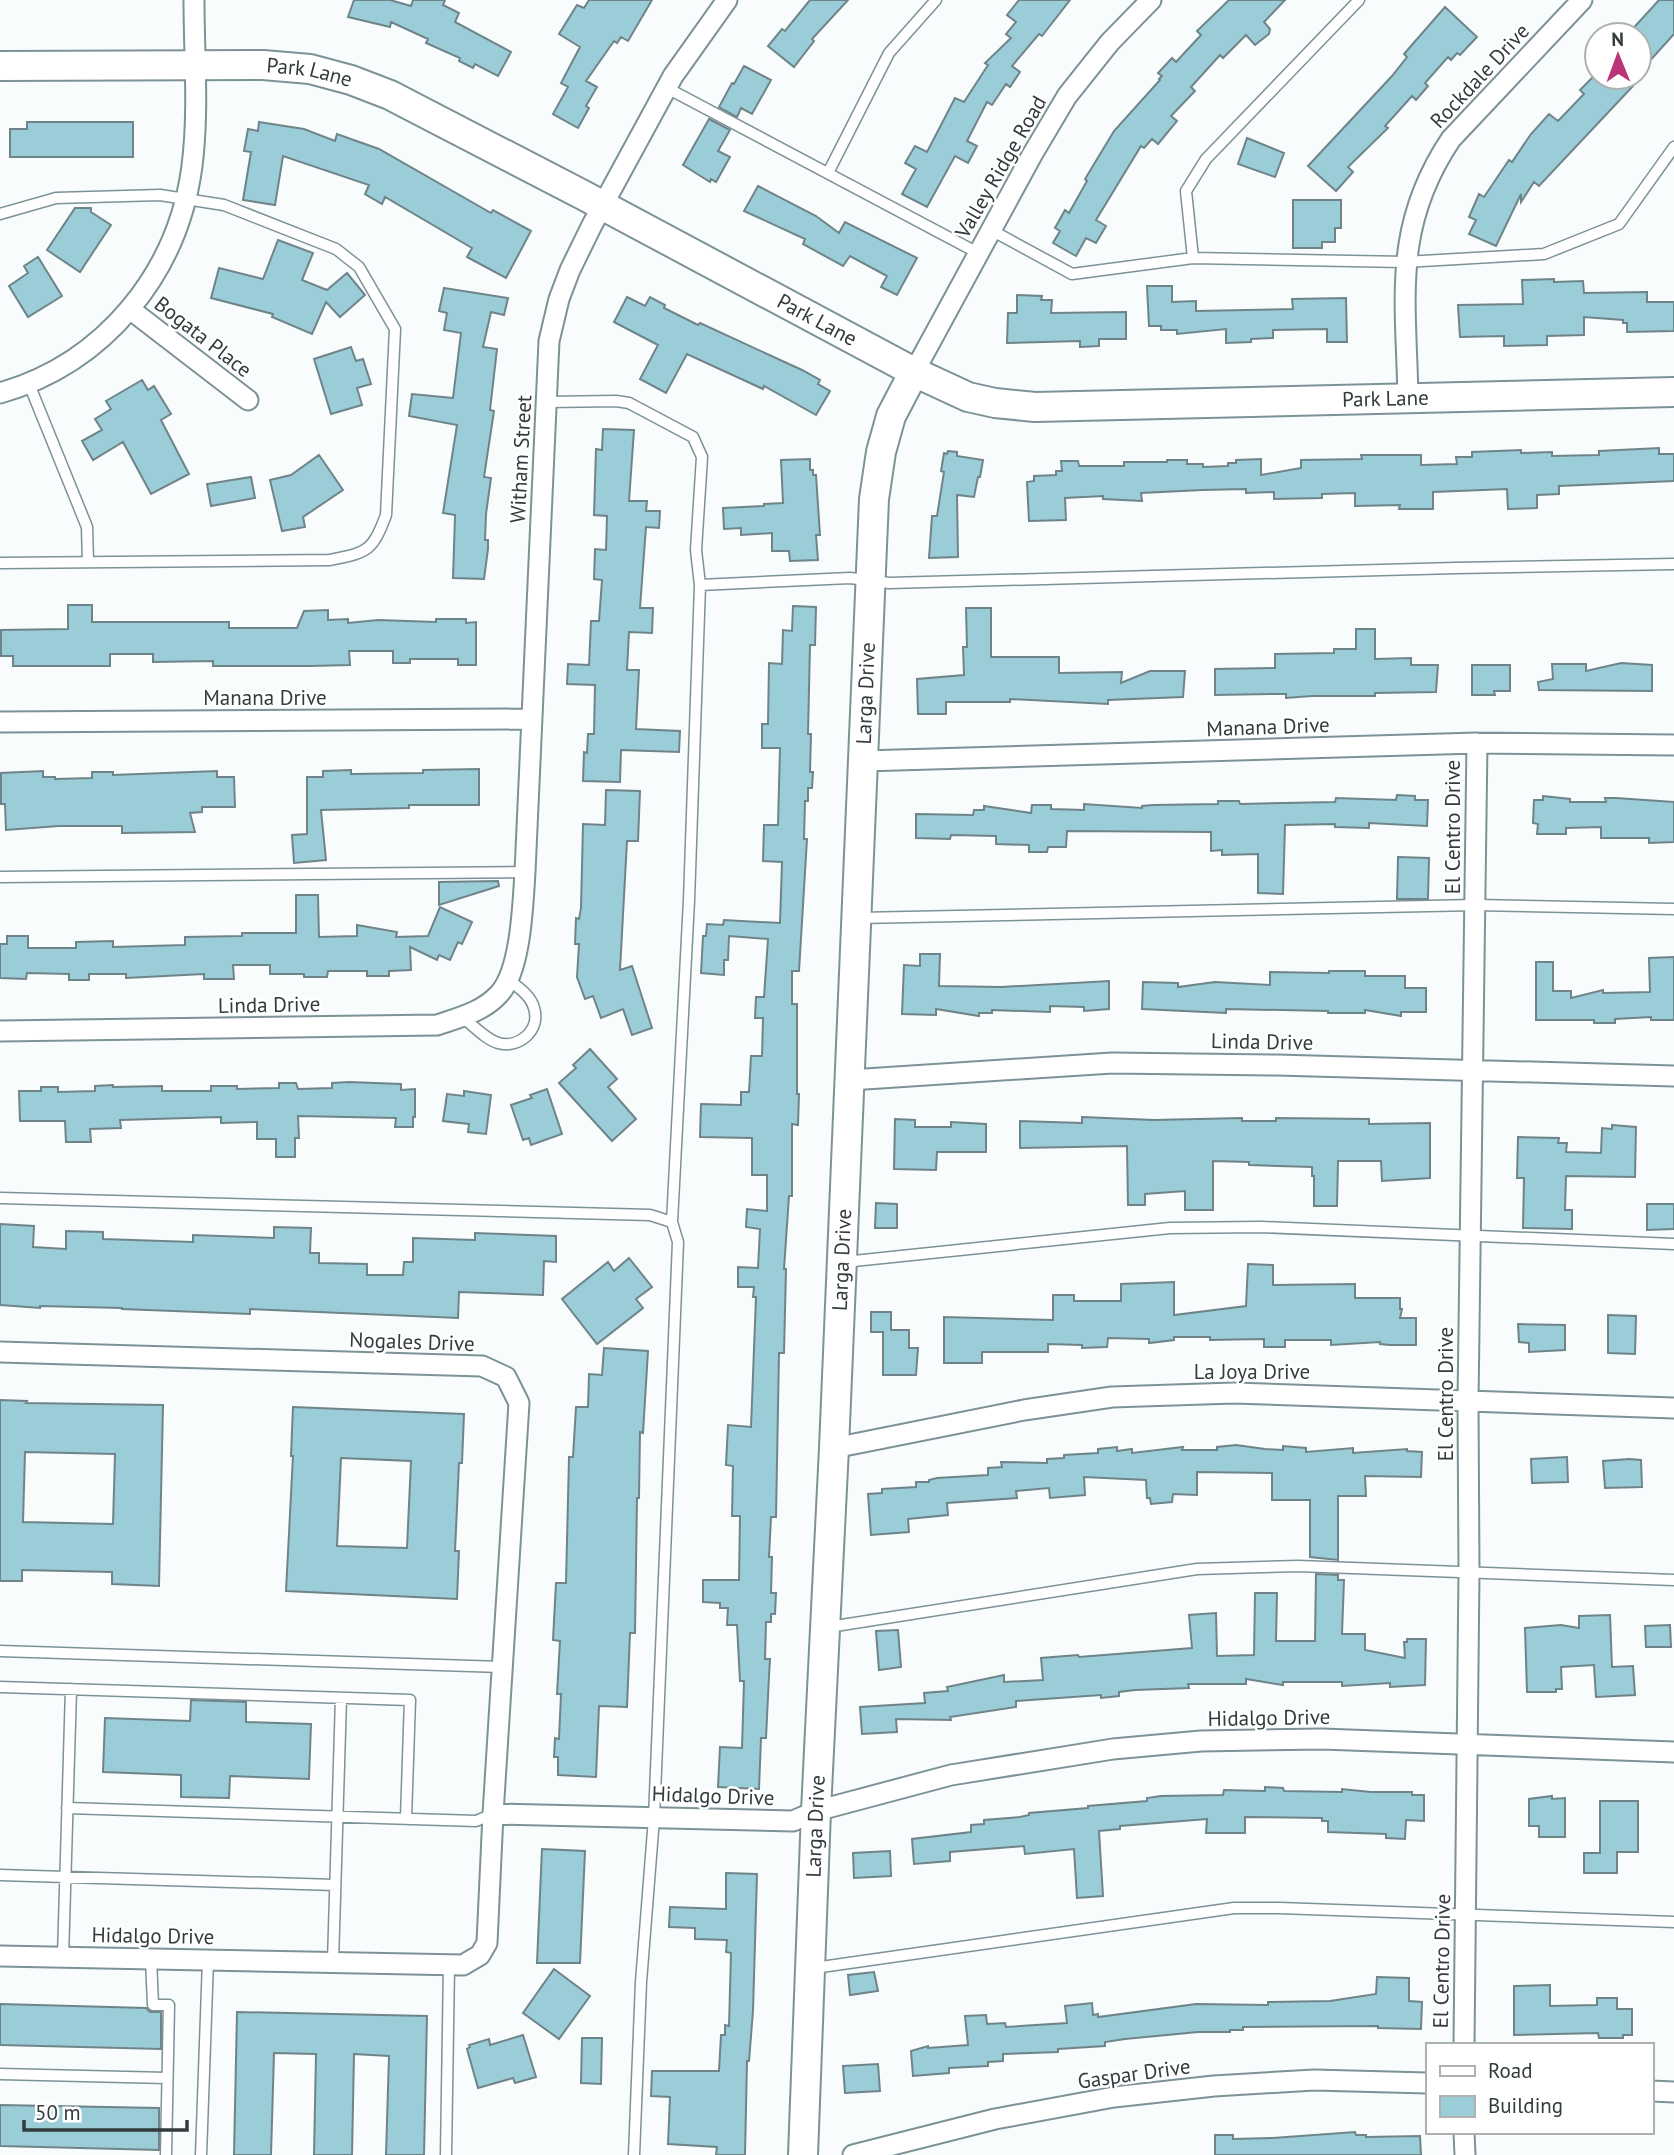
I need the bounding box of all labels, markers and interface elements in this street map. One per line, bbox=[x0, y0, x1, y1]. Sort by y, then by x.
street label: Rockdale Drive bbox=[1424, 18, 1535, 134]
north arrow bbox=[1583, 21, 1653, 91]
text: N bbox=[1611, 27, 1624, 51]
street label: Park Lane bbox=[266, 51, 355, 93]
street label: Valley Ridge Road bbox=[948, 91, 1052, 244]
street label: Park Lane bbox=[773, 287, 862, 352]
street label: Bogata Place bbox=[149, 290, 257, 383]
street label: Park Lane bbox=[1342, 384, 1429, 413]
street label: Witham Street bbox=[504, 394, 537, 524]
street label: Larga Drive bbox=[850, 642, 881, 745]
street label: Manana Drive bbox=[203, 684, 327, 711]
street label: Manana Drive bbox=[1206, 711, 1330, 742]
street label: El Centro Drive bbox=[1439, 760, 1466, 894]
street label: Linda Drive bbox=[218, 990, 320, 1019]
street label: Linda Drive bbox=[1211, 1027, 1313, 1056]
street label: Larga Drive bbox=[826, 1208, 857, 1312]
street label: Nogales Drive bbox=[349, 1326, 475, 1357]
street label: El Centro Drive bbox=[1432, 1327, 1459, 1461]
street label: La Joya Drive bbox=[1194, 1358, 1310, 1385]
street label: Hidalgo Drive bbox=[1207, 1703, 1331, 1732]
street label: Larga Drive bbox=[800, 1774, 831, 1878]
street label: Hidalgo Drive bbox=[651, 1780, 775, 1811]
street label: El Centro Drive bbox=[1427, 1893, 1456, 2029]
street label: Hidalgo Drive bbox=[91, 1921, 215, 1950]
legend bbox=[1426, 2043, 1653, 2134]
street label: Gaspar Drive bbox=[1076, 2052, 1192, 2095]
text: Road bbox=[1488, 2057, 1532, 2084]
scale bar bbox=[24, 2088, 187, 2132]
text: Building bbox=[1488, 2092, 1563, 2119]
text: 50 m bbox=[35, 2099, 81, 2126]

